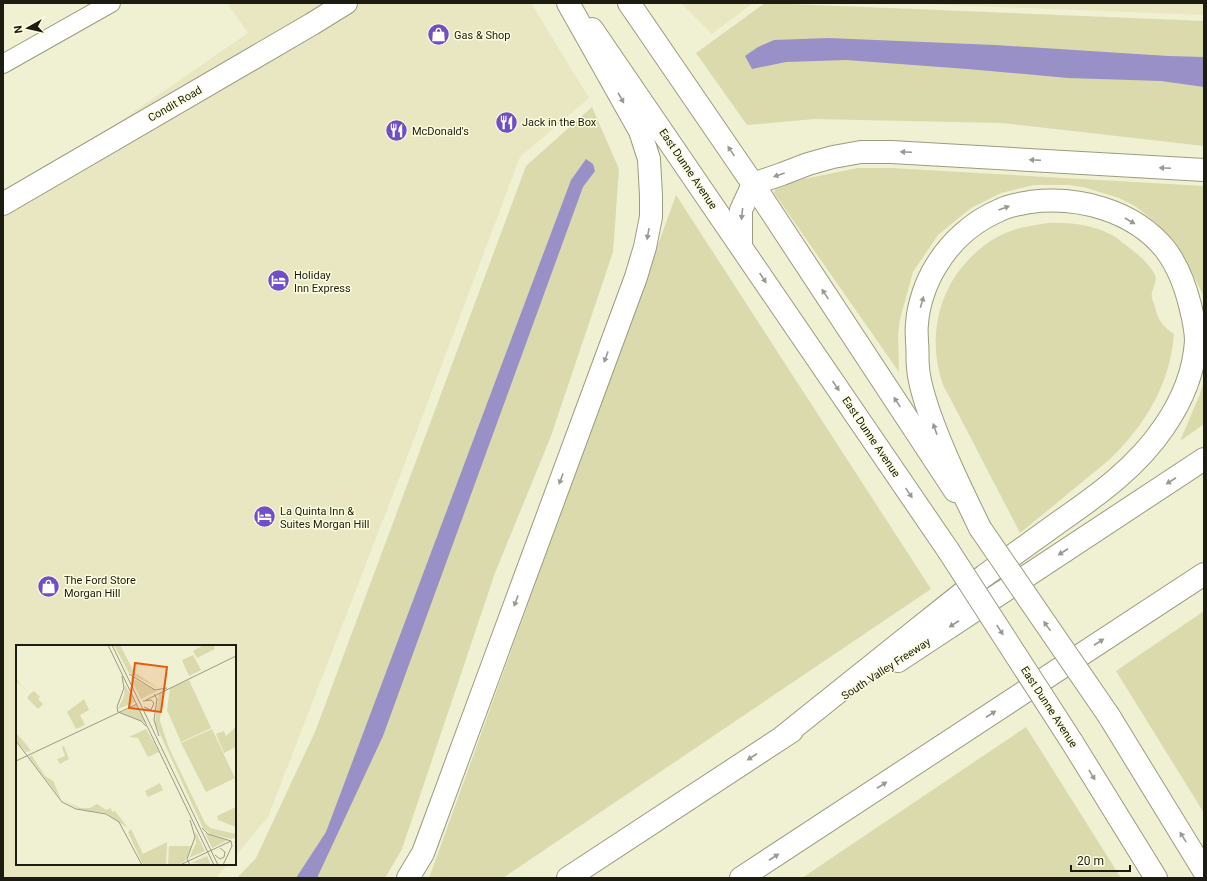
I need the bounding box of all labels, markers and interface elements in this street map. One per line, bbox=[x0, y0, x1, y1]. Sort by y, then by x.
north arrow bbox=[8, 8, 48, 48]
shop icon: Gas & Shop bbox=[426, 22, 452, 48]
text: N bbox=[12, 24, 26, 34]
place label: Gas & Shop bbox=[454, 29, 511, 42]
street label: Condit Road bbox=[146, 83, 204, 125]
one-way arrow bbox=[618, 92, 625, 104]
restaurant icon: Jack in the Box bbox=[494, 109, 520, 135]
place label: Jack in the Box bbox=[522, 116, 597, 129]
restaurant icon: McDonald's bbox=[384, 118, 410, 144]
place label: McDonald's bbox=[412, 125, 469, 138]
street label: East Dunne Avenue bbox=[656, 126, 720, 212]
one-way arrow bbox=[727, 146, 735, 157]
one-way arrow bbox=[900, 149, 912, 156]
one-way arrow bbox=[1029, 157, 1041, 164]
one-way arrow bbox=[1159, 164, 1171, 171]
one-way arrow bbox=[773, 172, 785, 178]
one-way arrow bbox=[999, 205, 1011, 211]
one-way arrow bbox=[739, 208, 745, 220]
one-way arrow bbox=[1124, 218, 1136, 225]
one-way arrow bbox=[644, 228, 650, 240]
hotel icon: Holiday Inn Express bbox=[266, 268, 292, 294]
place label: Holiday Inn Express bbox=[294, 269, 351, 295]
one-way arrow bbox=[759, 273, 767, 283]
one-way arrow bbox=[821, 288, 829, 299]
one-way arrow bbox=[919, 296, 925, 308]
one-way arrow bbox=[603, 352, 609, 364]
one-way arrow bbox=[832, 380, 840, 391]
street label: East Dunne Avenue bbox=[839, 394, 903, 480]
one-way arrow bbox=[893, 397, 901, 407]
one-way arrow bbox=[932, 422, 938, 434]
one-way arrow bbox=[558, 474, 564, 486]
one-way arrow bbox=[1166, 477, 1177, 484]
one-way arrow bbox=[905, 488, 913, 498]
hotel icon: La Quinta Inn & Suites Morgan Hill bbox=[251, 504, 277, 530]
place label: La Quinta Inn & Suites Morgan Hill bbox=[280, 505, 369, 531]
one-way arrow bbox=[1058, 548, 1068, 556]
shop icon: The Ford Store Morgan Hill bbox=[36, 573, 62, 599]
place label: The Ford Store Morgan Hill bbox=[64, 574, 136, 600]
one-way arrow bbox=[512, 596, 518, 608]
one-way arrow bbox=[949, 620, 960, 628]
one-way arrow bbox=[1043, 621, 1051, 632]
one-way arrow bbox=[996, 625, 1004, 635]
street label: South Valley Freeway bbox=[839, 635, 934, 703]
one-way arrow bbox=[1094, 639, 1105, 646]
inset map bbox=[16, 645, 236, 865]
street label: East Dunne Avenue bbox=[1018, 664, 1080, 750]
one-way arrow bbox=[986, 710, 996, 718]
one-way arrow bbox=[747, 753, 758, 761]
one-way arrow bbox=[1089, 769, 1096, 781]
one-way arrow bbox=[877, 781, 887, 789]
one-way arrow bbox=[1180, 832, 1187, 843]
scale bar bbox=[1071, 847, 1130, 873]
one-way arrow bbox=[768, 853, 779, 860]
text: 20 m bbox=[1077, 854, 1104, 868]

